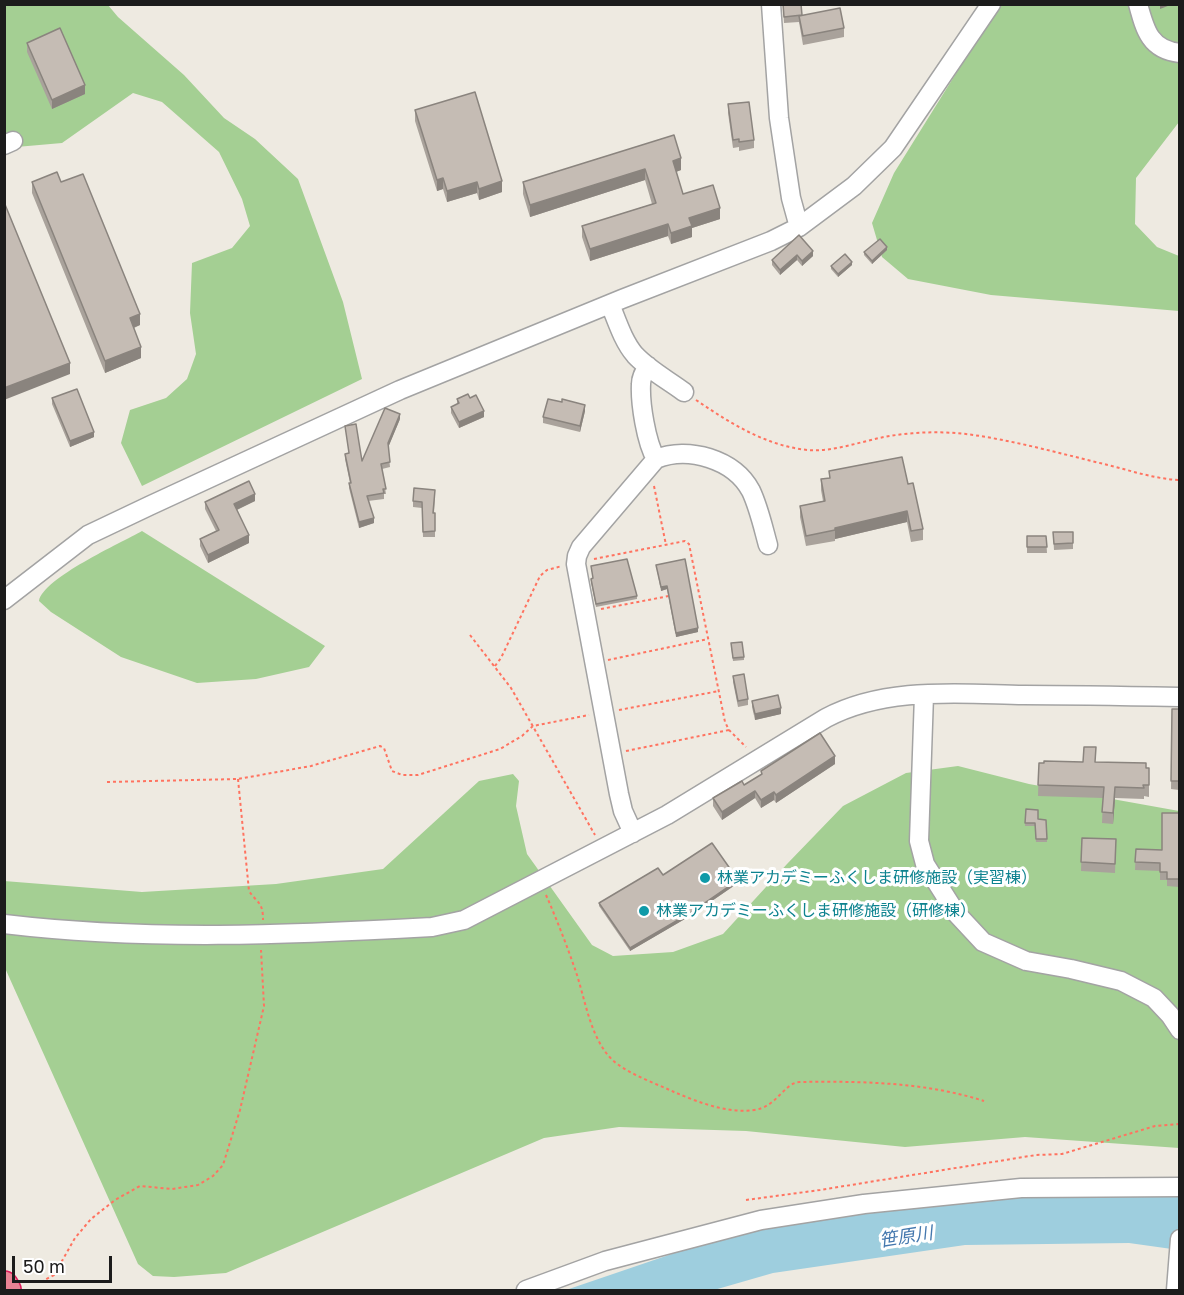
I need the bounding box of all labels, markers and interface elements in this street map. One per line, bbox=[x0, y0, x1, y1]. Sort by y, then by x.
place label: 林業アカデミーふくしま研修施設（実習棟） bbox=[717, 868, 1037, 888]
marker: 林業アカデミーふくしま研修施設（実習棟） bbox=[698, 871, 712, 885]
place label: 林業アカデミーふくしま研修施設（研修棟） bbox=[656, 901, 976, 921]
marker: 林業アカデミーふくしま研修施設（研修棟） bbox=[637, 904, 651, 918]
water label: 笹原川 bbox=[878, 1222, 934, 1252]
scale bar bbox=[15, 1244, 116, 1282]
text: 50 m bbox=[23, 1255, 65, 1277]

